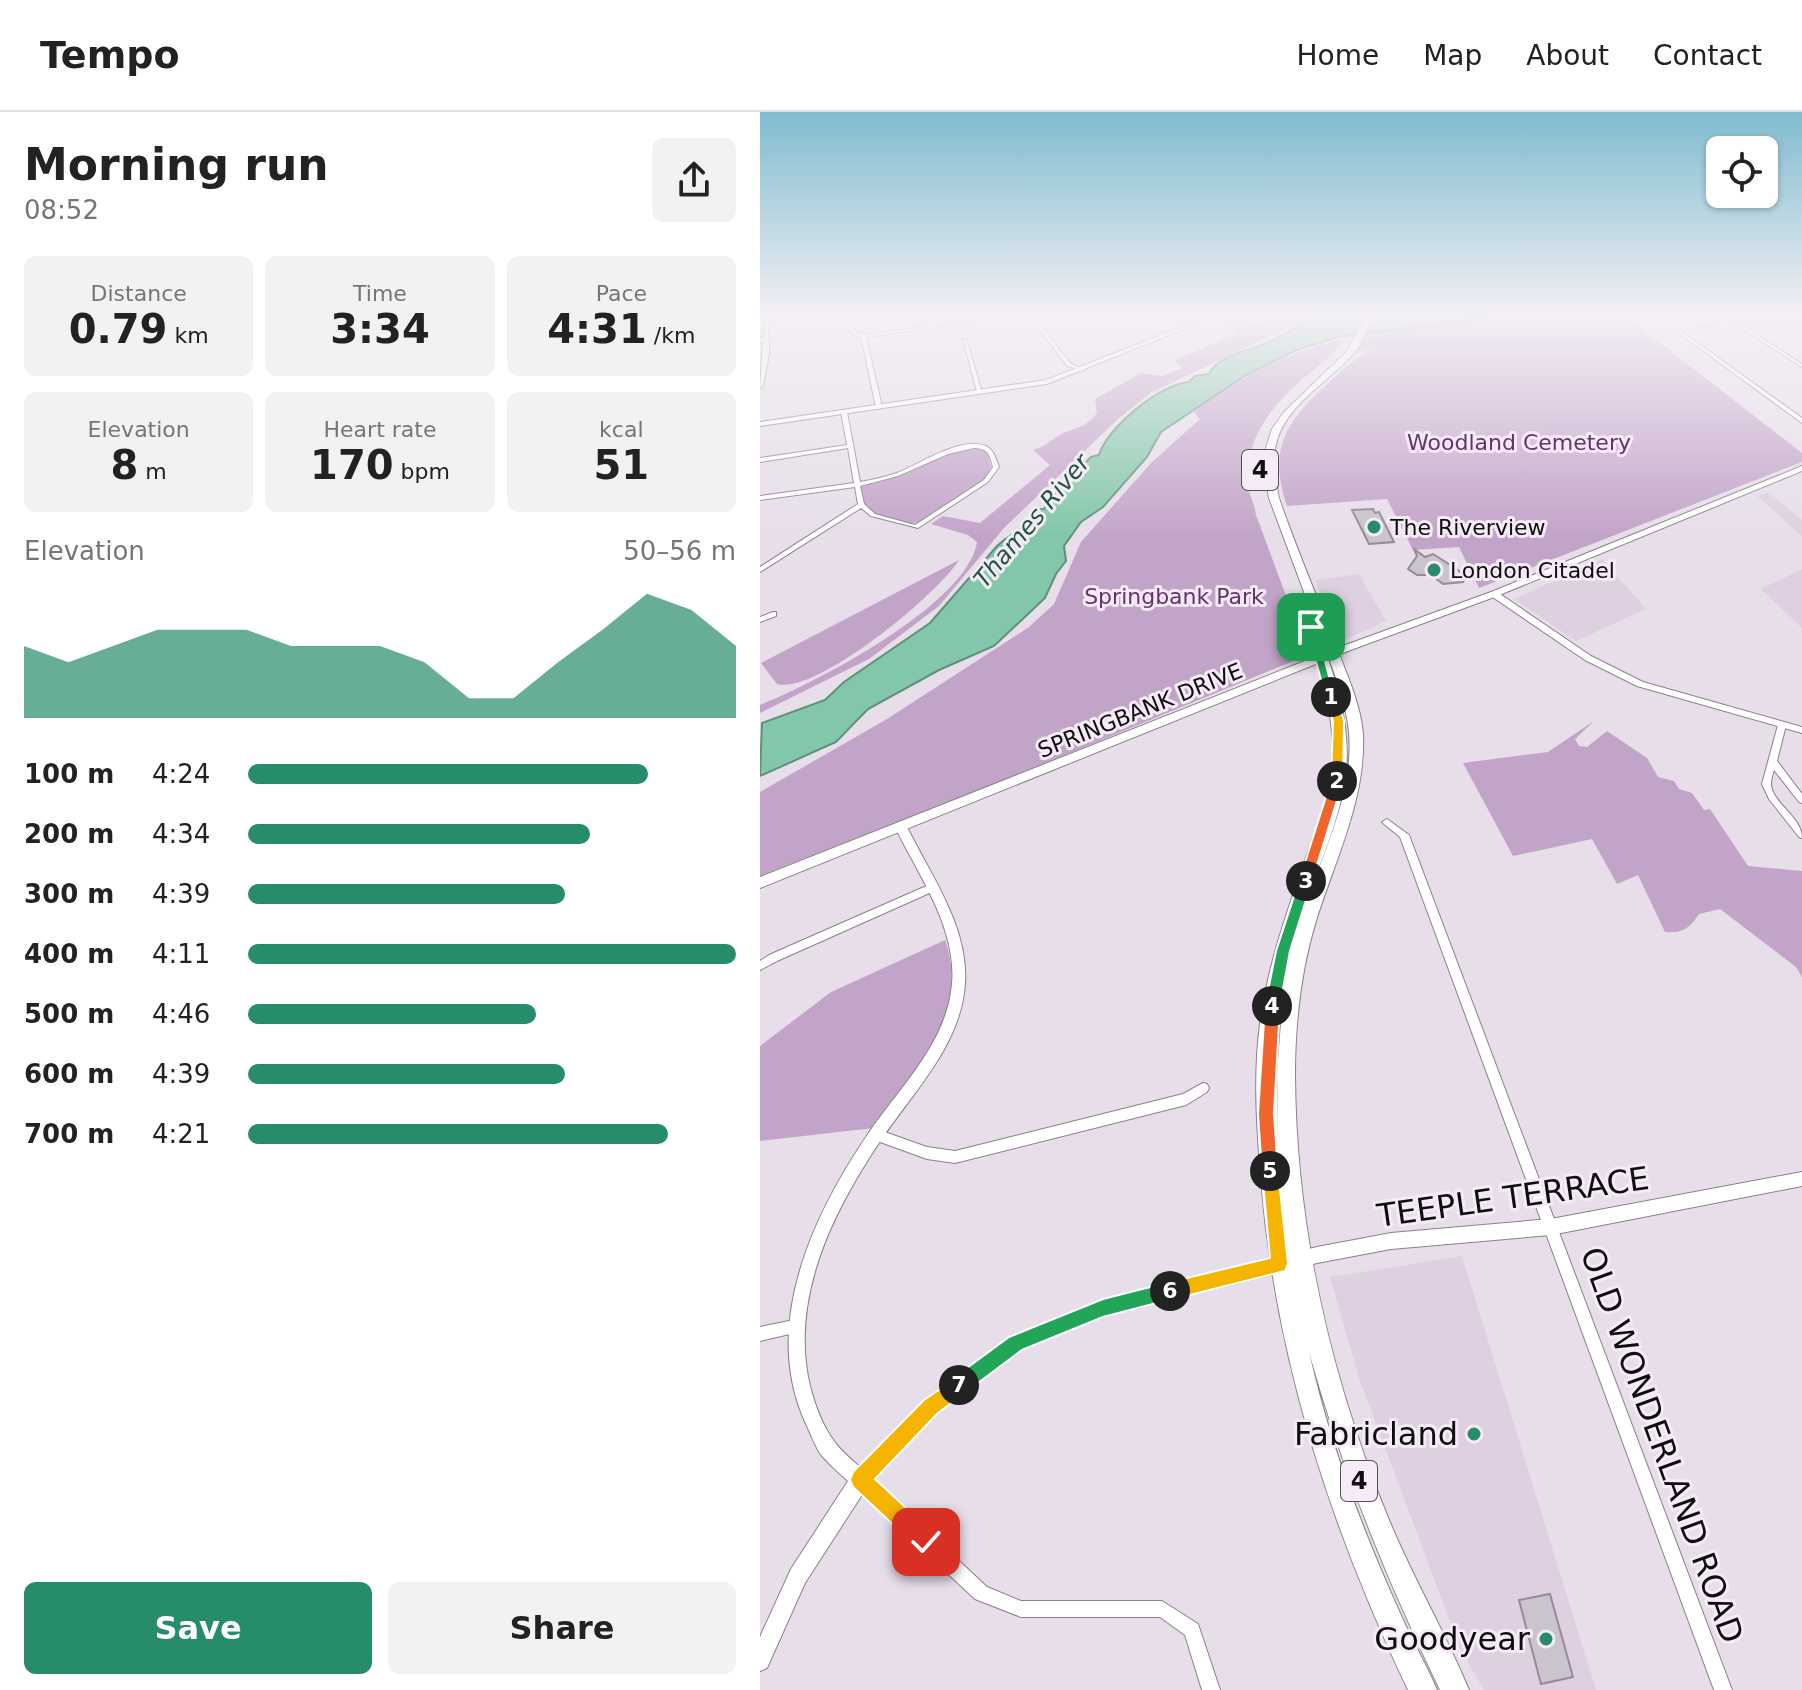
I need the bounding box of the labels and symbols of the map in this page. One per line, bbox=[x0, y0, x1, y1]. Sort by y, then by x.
park label: Woodland Cemetery bbox=[1407, 430, 1631, 455]
water label: Thames River bbox=[968, 447, 1097, 593]
road number: 4 bbox=[1242, 450, 1278, 490]
place label: The Riverview bbox=[1389, 515, 1546, 540]
marker: The Riverview bbox=[1365, 518, 1383, 536]
place label: London Citadel bbox=[1450, 558, 1615, 583]
marker: London Citadel bbox=[1425, 561, 1443, 579]
park label: Springbank Park bbox=[1084, 584, 1264, 609]
pin bbox=[1277, 593, 1345, 661]
street label: SPRINGBANK DRIVE bbox=[1034, 658, 1246, 763]
pin: 1 bbox=[1311, 677, 1351, 717]
pin: 2 bbox=[1317, 761, 1357, 801]
pin: 3 bbox=[1286, 861, 1326, 901]
pin: 4 bbox=[1252, 986, 1292, 1026]
pin: 5 bbox=[1250, 1151, 1290, 1191]
street label: TEEPLE TERRACE bbox=[1374, 1159, 1651, 1235]
street label: OLD WONDERLAND ROAD bbox=[1573, 1242, 1751, 1648]
pin: 6 bbox=[1150, 1271, 1190, 1311]
pin: 7 bbox=[939, 1365, 979, 1405]
place label: Fabricland bbox=[1294, 1415, 1458, 1453]
marker: Fabricland bbox=[1465, 1425, 1483, 1443]
road number: 4 bbox=[1341, 1461, 1377, 1501]
pin bbox=[892, 1508, 960, 1576]
place label: Goodyear bbox=[1374, 1620, 1531, 1658]
marker: Goodyear bbox=[1537, 1630, 1555, 1648]

